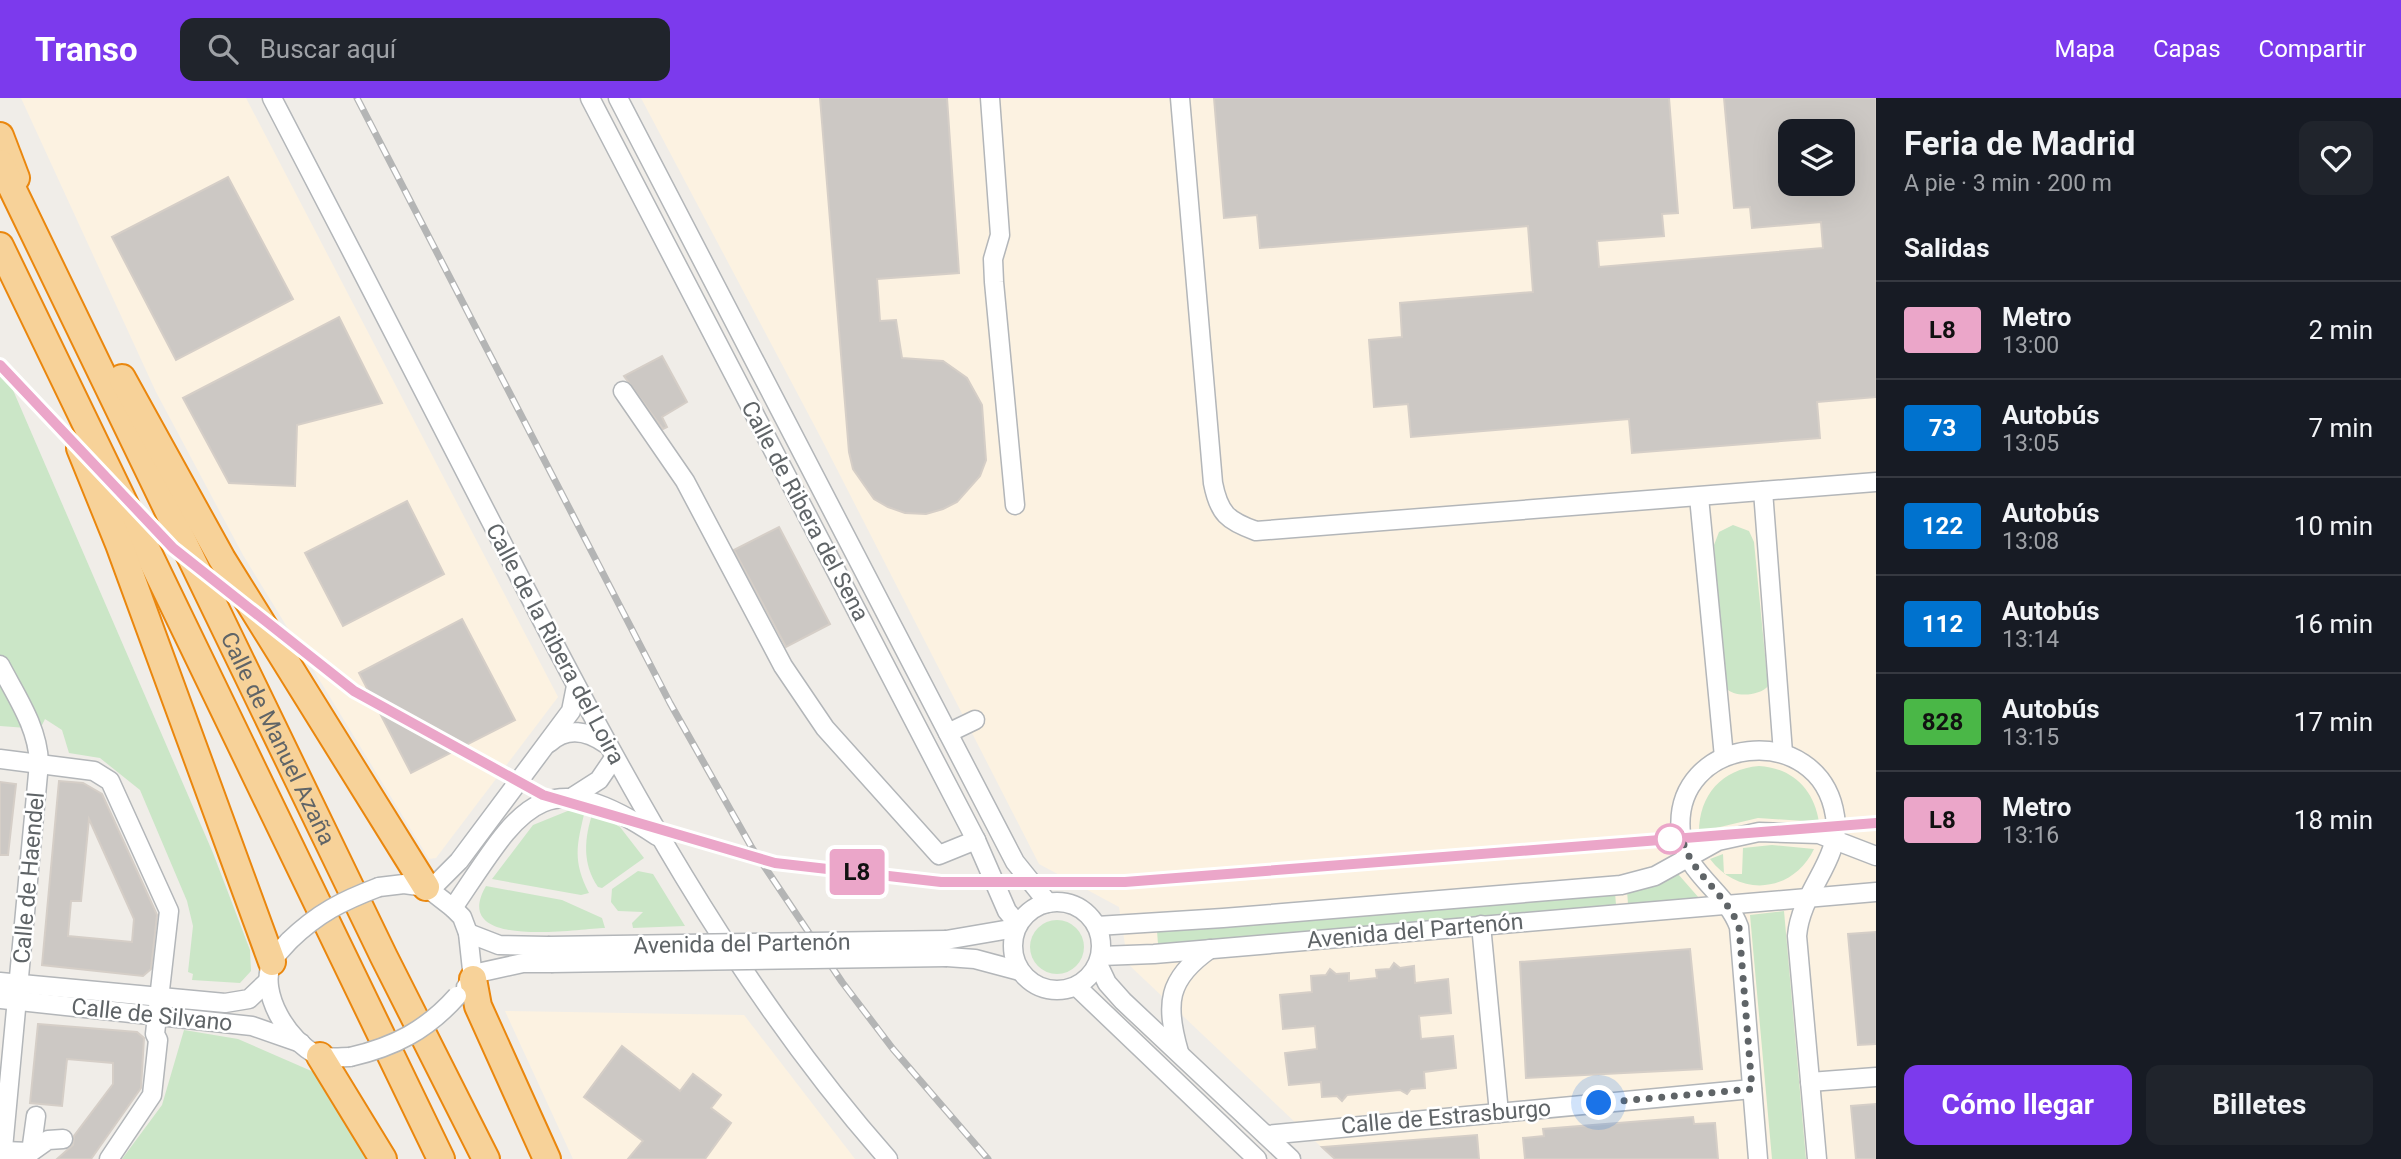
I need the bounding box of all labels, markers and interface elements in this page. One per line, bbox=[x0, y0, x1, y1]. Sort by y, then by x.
search box bbox=[180, 18, 670, 81]
text: Transo bbox=[35, 30, 138, 69]
icon: search bbox=[204, 30, 242, 68]
text: Buscar aquí bbox=[260, 34, 396, 64]
text: Mapa bbox=[2054, 35, 2115, 63]
text: Capas bbox=[2153, 35, 2221, 63]
text: Compartir bbox=[2259, 35, 2366, 63]
map controls bbox=[1778, 119, 1855, 196]
button: layers bbox=[1778, 119, 1855, 196]
button: heart bbox=[2299, 121, 2373, 195]
text: Feria de Madrid bbox=[1904, 124, 2135, 163]
text: A pie · 3 min · 200 m bbox=[1904, 170, 2112, 197]
text: Salidas bbox=[1904, 233, 1990, 263]
text: Metro bbox=[2002, 302, 2071, 332]
text: 2 min bbox=[2308, 315, 2373, 345]
text: L8 bbox=[1929, 316, 1956, 344]
text: 13:00 bbox=[2002, 332, 2059, 359]
street label: Calle de Ribera del Sena bbox=[735, 396, 875, 626]
text: Autobús bbox=[2002, 400, 2100, 430]
text: 7 min bbox=[2308, 413, 2373, 443]
text: 73 bbox=[1929, 414, 1956, 442]
text: 13:05 bbox=[2002, 430, 2059, 457]
text: Autobús bbox=[2002, 498, 2100, 528]
text: 10 min bbox=[2294, 511, 2373, 541]
text: 122 bbox=[1922, 512, 1963, 540]
street label: Calle de la Ribera del Loira bbox=[480, 519, 630, 769]
text: 13:08 bbox=[2002, 528, 2059, 555]
text: Autobús bbox=[2002, 596, 2100, 626]
text: 16 min bbox=[2294, 609, 2373, 639]
text: 112 bbox=[1922, 610, 1963, 638]
text: 13:14 bbox=[2002, 626, 2059, 653]
street label: Calle de Manuel Azaña bbox=[215, 627, 341, 849]
text: Autobús bbox=[2002, 694, 2100, 724]
text: 17 min bbox=[2294, 707, 2373, 737]
text: 828 bbox=[1922, 708, 1963, 736]
text: 13:15 bbox=[2002, 724, 2059, 751]
street label: Calle de Haendel bbox=[8, 791, 50, 965]
text: Metro bbox=[2002, 792, 2071, 822]
text: 18 min bbox=[2294, 805, 2373, 835]
text: L8 bbox=[1929, 806, 1956, 834]
text: 13:16 bbox=[2002, 822, 2059, 849]
unlabelled marker bbox=[1655, 824, 1685, 854]
line badge: L8 bbox=[826, 849, 888, 895]
text: L8 bbox=[844, 858, 870, 886]
street label: Avenida del Partenón bbox=[1306, 908, 1524, 954]
street label: Avenida del Partenón bbox=[633, 929, 851, 959]
street label: Calle de Silvano bbox=[70, 993, 234, 1037]
button: Cómo llegar bbox=[1904, 1065, 2132, 1145]
button: Billetes bbox=[2146, 1065, 2373, 1145]
your location bbox=[1581, 1085, 1616, 1120]
street label: Calle de Estrasburgo bbox=[1340, 1094, 1552, 1140]

